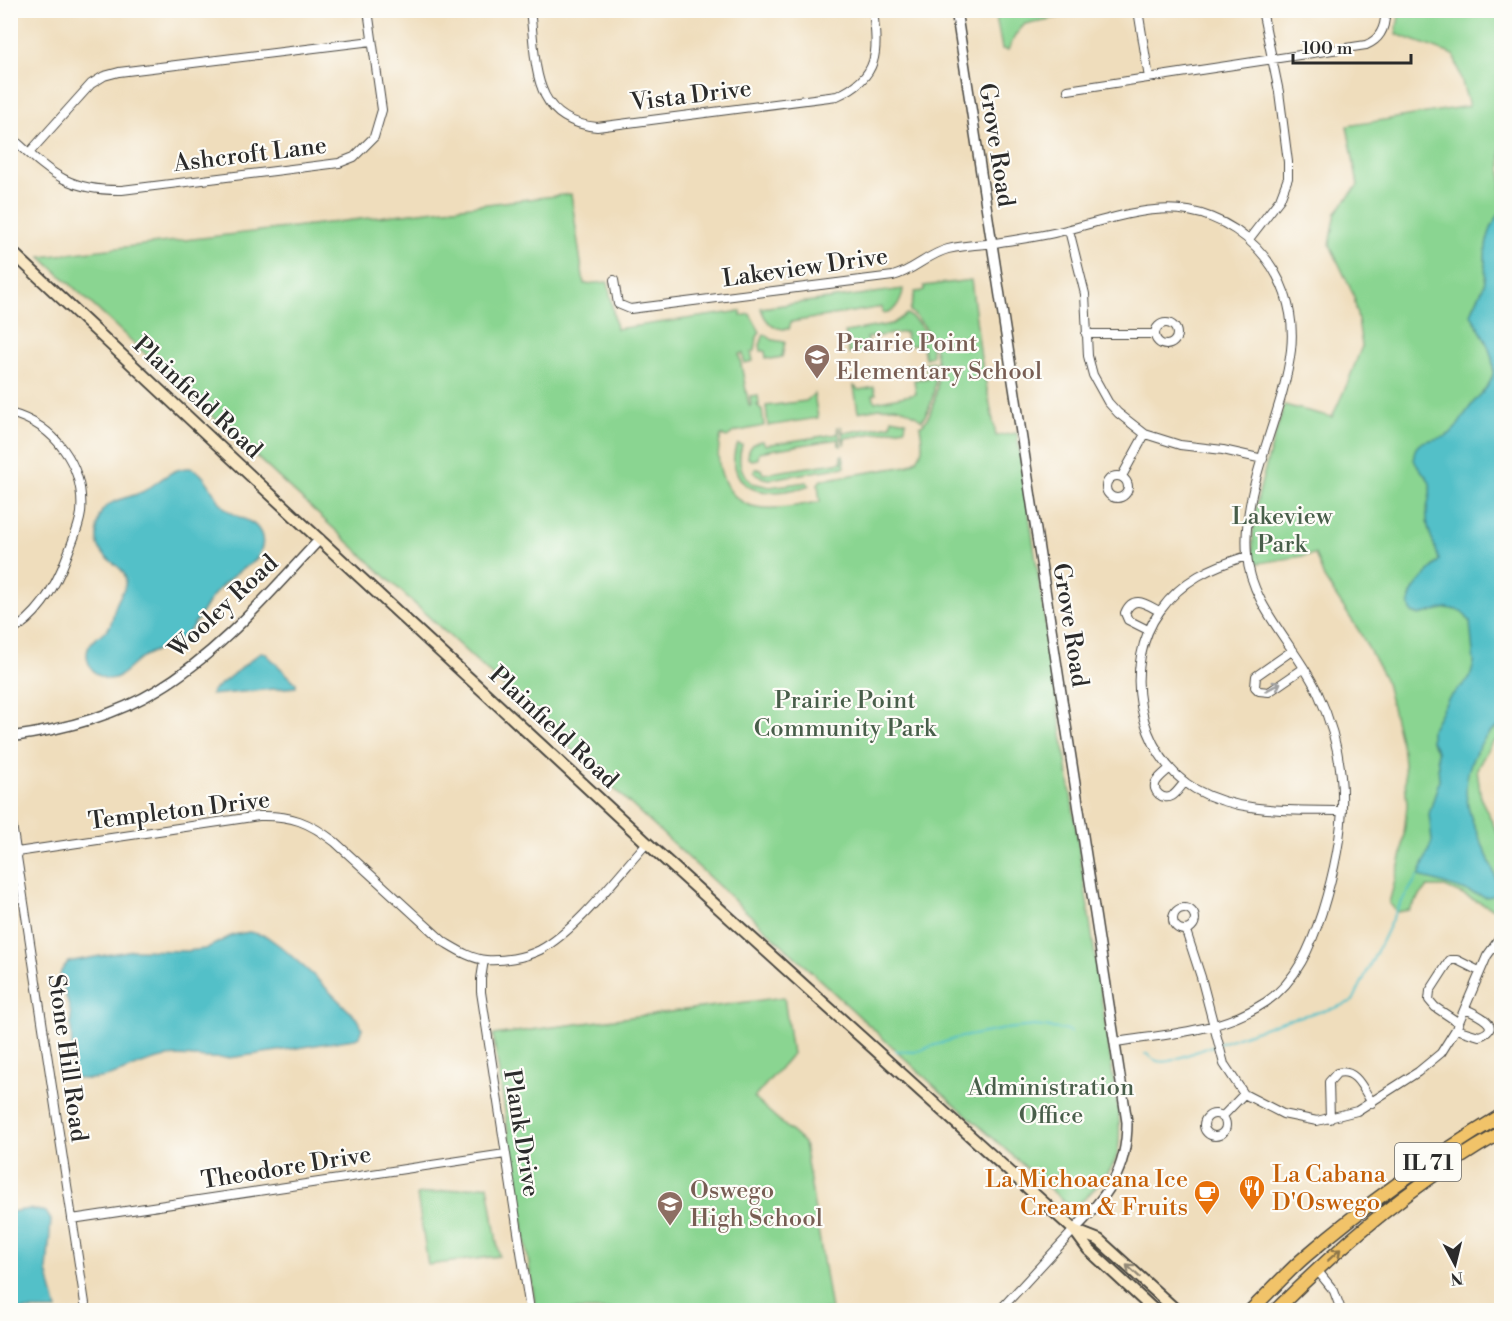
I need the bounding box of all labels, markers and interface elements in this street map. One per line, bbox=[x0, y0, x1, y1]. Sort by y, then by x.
scale bar bbox=[1293, 27, 1412, 65]
text: 100 m bbox=[1302, 37, 1353, 60]
street label: Vista Drive bbox=[628, 74, 753, 118]
street label: Grove Road bbox=[971, 81, 1021, 210]
street label: Ashcroft Lane bbox=[171, 131, 328, 179]
street label: Lakeview Drive bbox=[720, 242, 890, 294]
place label: Prairie Point Elementary School bbox=[836, 329, 1042, 387]
street label: Plainfield Road bbox=[126, 330, 269, 466]
school or university icon: Prairie Point Elementary School bbox=[802, 342, 832, 380]
park label: Lakeview Park bbox=[1232, 502, 1334, 560]
street label: Wooley Road bbox=[162, 548, 285, 666]
street label: Grove Road bbox=[1045, 561, 1095, 690]
street label: Plainfield Road bbox=[482, 660, 625, 796]
one-way arrow bbox=[1264, 681, 1281, 693]
park label: Prairie Point Community Park bbox=[754, 686, 938, 744]
street label: Templeton Drive bbox=[87, 785, 272, 837]
street label: Stone Hill Road bbox=[40, 972, 94, 1144]
street label: Plank Drive bbox=[496, 1067, 546, 1199]
park label: Administration Office bbox=[967, 1073, 1134, 1131]
street label: Theodore Drive bbox=[199, 1140, 373, 1196]
road number: IL 71 bbox=[1395, 1143, 1461, 1181]
place label: La Cabana D'Oswego bbox=[1272, 1160, 1387, 1218]
place label: La Michoacana Ice Cream & Fruits bbox=[985, 1165, 1188, 1223]
restaurant icon: La Cabana D'Oswego bbox=[1237, 1173, 1267, 1211]
place label: Oswego High School bbox=[690, 1176, 823, 1234]
cafe icon: La Michoacana Ice Cream & Fruits bbox=[1192, 1178, 1222, 1216]
school or university icon: Oswego High School bbox=[655, 1189, 685, 1227]
north arrow bbox=[1425, 1234, 1485, 1294]
one-way arrow bbox=[1326, 1248, 1341, 1262]
one-way arrow bbox=[1126, 1264, 1141, 1278]
text: N bbox=[1449, 1267, 1464, 1289]

